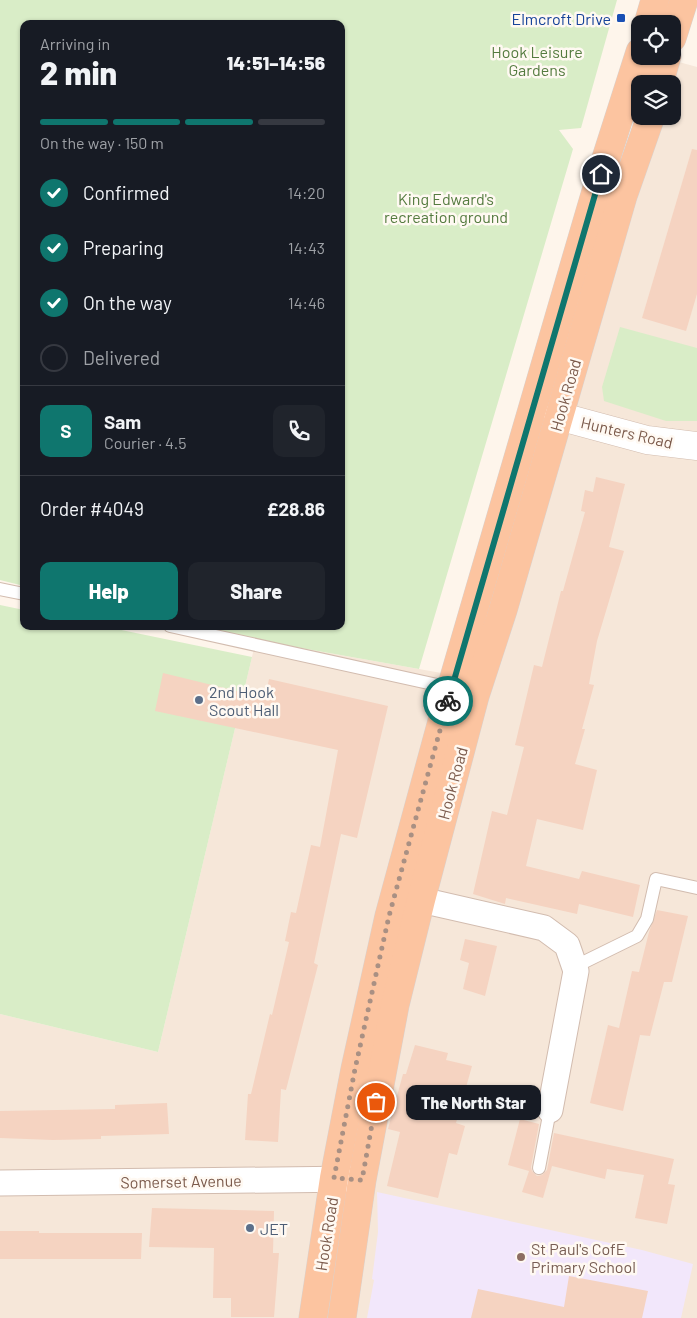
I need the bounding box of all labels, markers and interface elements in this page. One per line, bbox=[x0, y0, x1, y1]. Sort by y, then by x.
place label: Elmcroft Drive bbox=[511, 9, 611, 28]
marker: Elmcroft Drive bbox=[615, 12, 627, 24]
map controls bbox=[631, 15, 681, 125]
button: locate bbox=[631, 15, 681, 65]
text: Arriving in bbox=[40, 34, 110, 53]
park label: Hook Leisure Gardens bbox=[491, 42, 583, 79]
text: 14:51–14:56 bbox=[227, 51, 325, 74]
text: 2 min bbox=[40, 53, 117, 91]
button: layers bbox=[631, 75, 681, 125]
text: On the way · 150 m bbox=[40, 133, 164, 152]
pin bbox=[580, 153, 622, 195]
icon: home bbox=[587, 160, 615, 188]
icon: check bbox=[40, 179, 68, 207]
text: Confirmed bbox=[83, 181, 170, 204]
text: 14:20 bbox=[288, 183, 325, 202]
park label: King Edward's recreation ground bbox=[384, 189, 508, 226]
icon: check bbox=[40, 234, 68, 262]
text: Preparing bbox=[83, 236, 164, 259]
text: 14:43 bbox=[288, 238, 325, 257]
icon: check bbox=[40, 289, 68, 317]
text: On the way bbox=[83, 291, 172, 314]
text: 14:46 bbox=[288, 293, 325, 312]
text: Delivered bbox=[83, 346, 160, 369]
street label: Hook Road bbox=[546, 357, 584, 433]
button: phone bbox=[273, 405, 325, 457]
text: Sam bbox=[104, 410, 141, 433]
street label: Hunters Road bbox=[579, 412, 675, 452]
text: S bbox=[60, 419, 72, 442]
text: Courier · 4.5 bbox=[104, 433, 187, 452]
text: Order #4049 bbox=[40, 497, 144, 520]
text: £28.86 bbox=[267, 497, 325, 520]
button: Help bbox=[40, 562, 178, 620]
button: Share bbox=[188, 562, 325, 620]
courier bbox=[423, 676, 473, 726]
place label: 2nd Hook Scout Hall bbox=[209, 682, 279, 719]
icon: bike bbox=[434, 687, 462, 715]
marker: 2nd Hook Scout Hall bbox=[193, 694, 205, 706]
street label: Hook Road bbox=[433, 745, 471, 821]
pin bbox=[355, 1081, 397, 1123]
callout: The North Star bbox=[406, 1084, 541, 1120]
icon: bag bbox=[362, 1088, 390, 1116]
text: The North Star bbox=[421, 1093, 526, 1112]
street label: Somerset Avenue bbox=[120, 1170, 242, 1192]
street label: Hook Road bbox=[311, 1196, 341, 1272]
place label: JET bbox=[260, 1219, 288, 1238]
marker: JET bbox=[244, 1222, 256, 1234]
place label: St Paul's CofE Primary School bbox=[531, 1239, 636, 1276]
marker: St Paul's CofE Primary School bbox=[515, 1251, 527, 1263]

